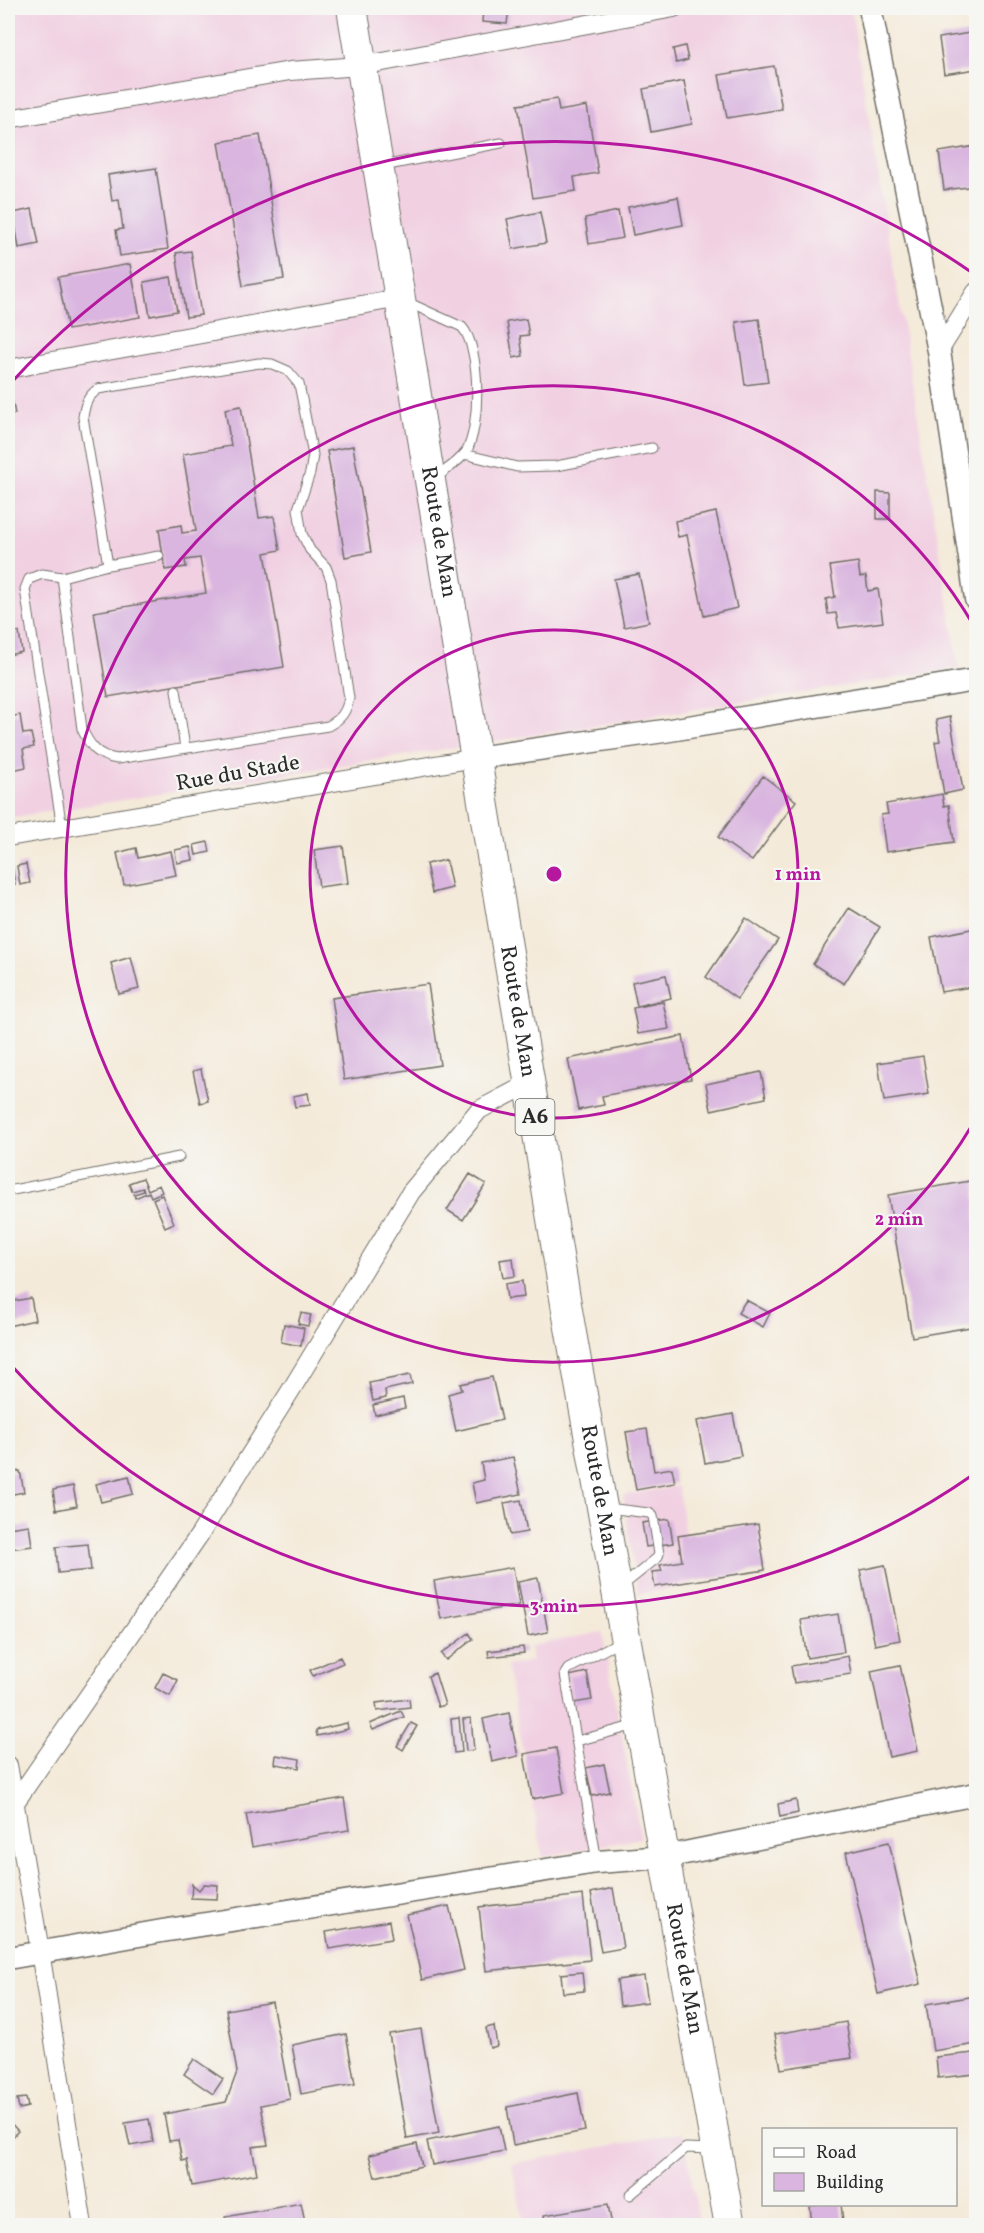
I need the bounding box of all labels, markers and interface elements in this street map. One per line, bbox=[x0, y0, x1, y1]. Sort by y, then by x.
street label: Route de Man bbox=[412, 464, 465, 600]
street label: Rue du Stade bbox=[174, 748, 302, 800]
text: 1 min bbox=[775, 863, 821, 888]
centre of rings bbox=[544, 864, 564, 884]
street label: Route de Man bbox=[492, 943, 544, 1080]
road number: A6 bbox=[516, 1099, 554, 1135]
text: 2 min bbox=[875, 1208, 923, 1233]
street label: Route de Man bbox=[572, 1422, 626, 1559]
text: 3 min bbox=[530, 1595, 578, 1620]
street label: Route de Man bbox=[657, 1901, 711, 2037]
legend bbox=[762, 2128, 957, 2206]
text: Road bbox=[816, 2141, 857, 2166]
text: Building bbox=[816, 2171, 884, 2196]

